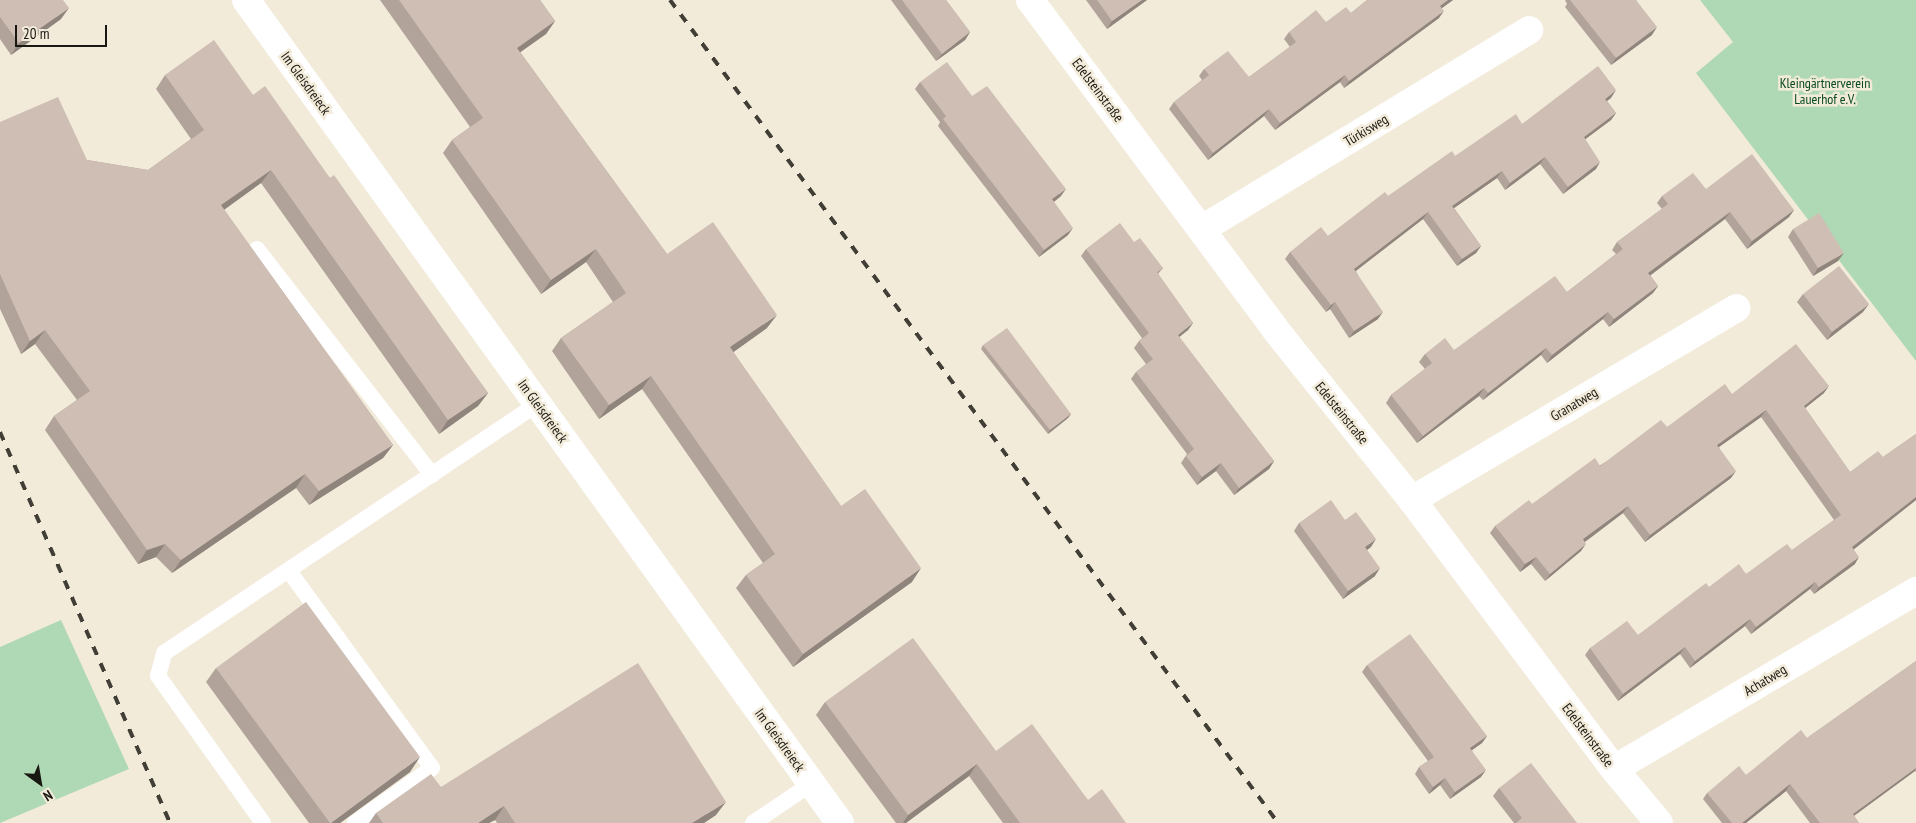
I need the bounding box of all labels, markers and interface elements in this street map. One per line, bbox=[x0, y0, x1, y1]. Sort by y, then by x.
scale bar bbox=[18, 15, 110, 47]
text: 20 m bbox=[23, 24, 49, 43]
street label: Im Gleisdreieck bbox=[278, 48, 334, 118]
street label: Edelsteinstraße bbox=[1069, 55, 1127, 125]
park label: Kleingärtnerverein Lauerhof e.V. bbox=[1780, 75, 1870, 108]
street label: Türkisweg bbox=[1341, 110, 1391, 150]
street label: Im Gleisdreieck bbox=[515, 376, 571, 446]
street label: Edelsteinstraße bbox=[1312, 379, 1372, 447]
street label: Granatweg bbox=[1547, 383, 1601, 425]
street label: Achatweg bbox=[1741, 661, 1789, 699]
street label: Edelsteinstraße bbox=[1559, 700, 1617, 770]
street label: Im Gleisdreieck bbox=[752, 705, 808, 775]
north arrow bbox=[15, 758, 65, 808]
text: N bbox=[40, 786, 56, 805]

